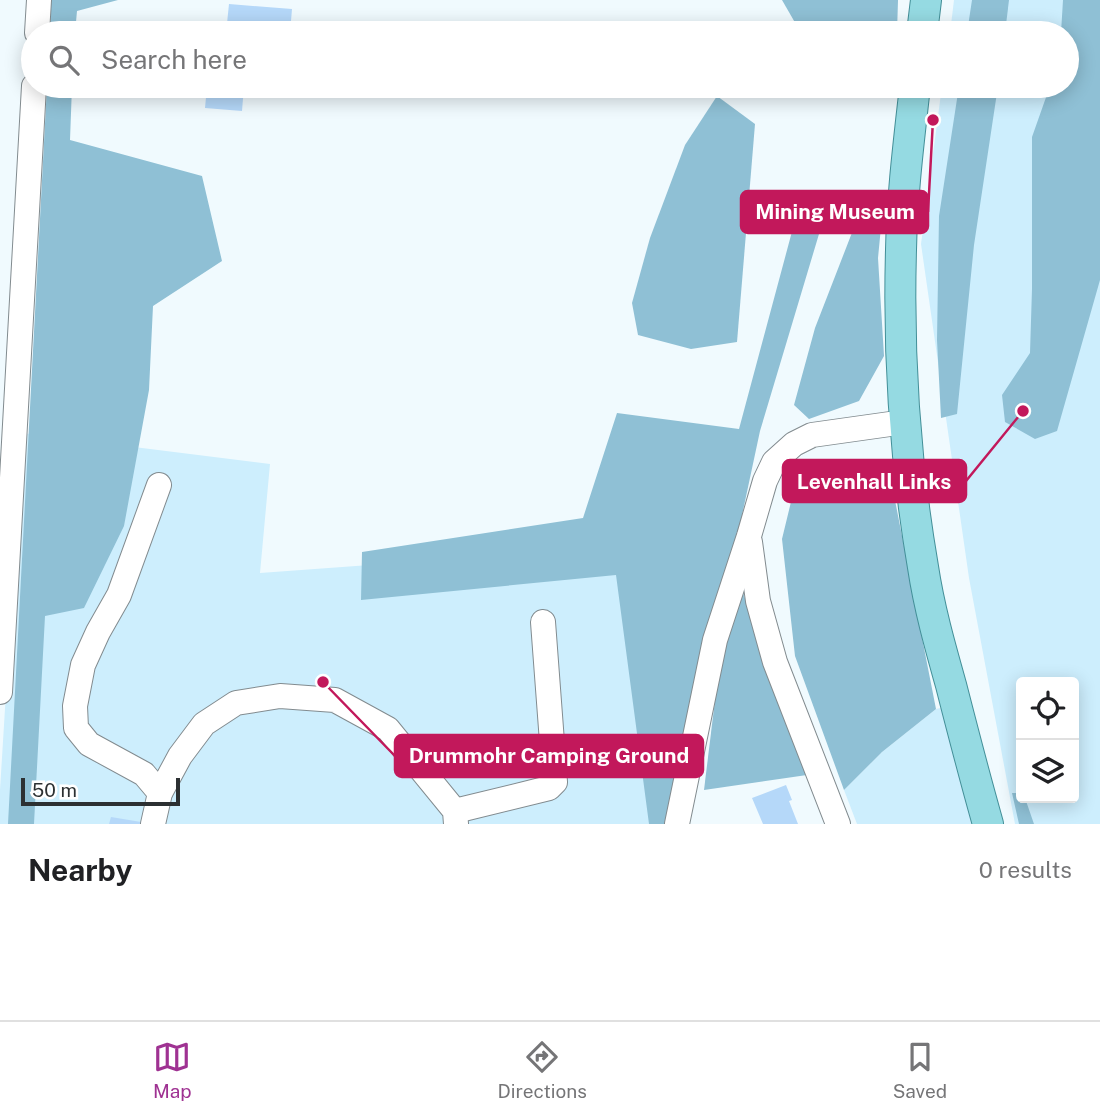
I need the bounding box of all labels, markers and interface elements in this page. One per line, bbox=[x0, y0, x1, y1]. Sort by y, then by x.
search box bbox=[21, 21, 1079, 98]
icon: search bbox=[45, 41, 83, 79]
text: Search here bbox=[101, 44, 247, 75]
callout: Mining Museum bbox=[741, 191, 928, 233]
text: Mining Museum bbox=[755, 199, 915, 224]
callout: Levenhall Links bbox=[783, 460, 966, 502]
text: Levenhall Links bbox=[797, 469, 951, 494]
map controls bbox=[1016, 677, 1079, 803]
button: locate bbox=[1016, 677, 1079, 740]
callout: Drummohr Camping Ground bbox=[395, 735, 703, 777]
button: layers bbox=[1016, 740, 1079, 803]
text: Drummohr Camping Ground bbox=[409, 743, 689, 768]
scale bar bbox=[21, 775, 180, 807]
text: 50 m bbox=[32, 779, 77, 801]
text: Nearby bbox=[28, 852, 132, 888]
text: 0 results bbox=[979, 856, 1072, 883]
tab: Map bbox=[153, 1038, 192, 1102]
tab: Directions bbox=[498, 1038, 587, 1102]
tab: Saved bbox=[893, 1038, 947, 1102]

